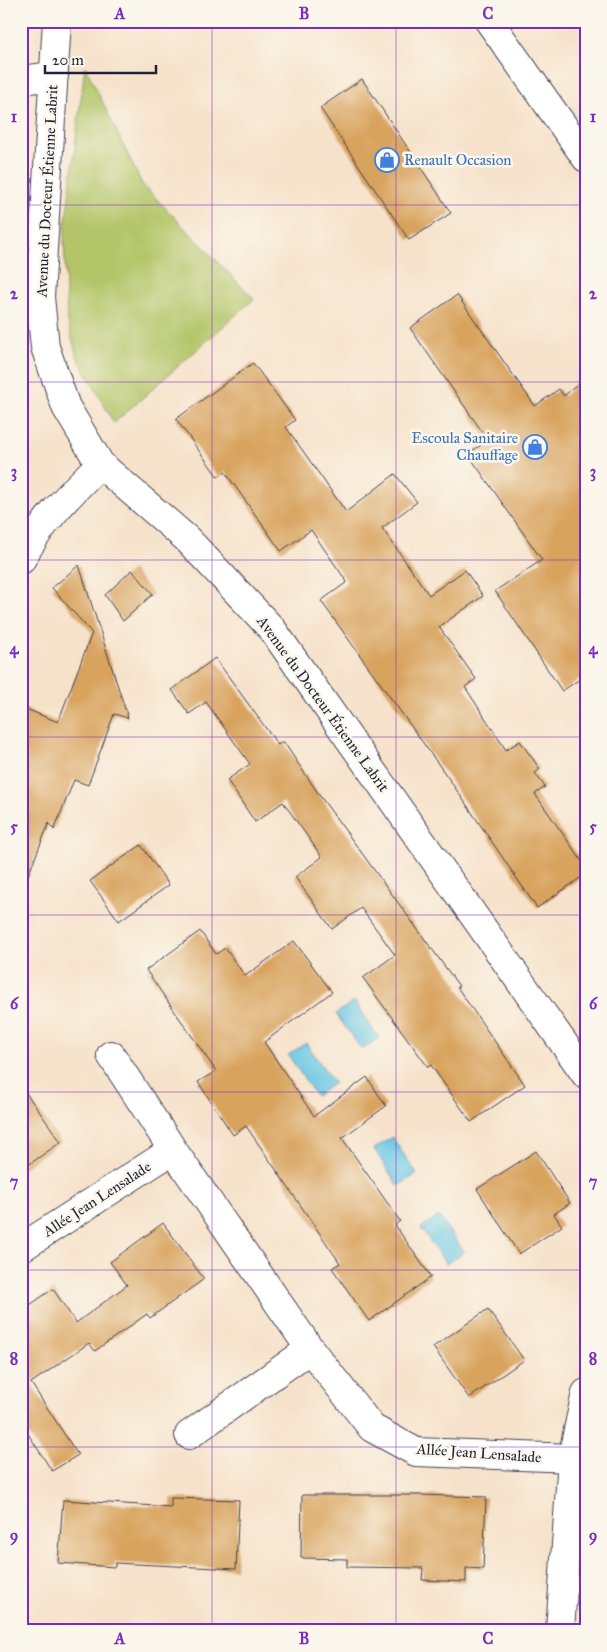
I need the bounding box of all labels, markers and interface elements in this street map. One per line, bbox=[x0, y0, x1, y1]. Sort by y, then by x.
text: A bbox=[114, 4, 126, 23]
text: B bbox=[299, 4, 309, 23]
text: C bbox=[483, 4, 494, 23]
scale bar bbox=[45, 42, 156, 74]
text: 20 m bbox=[52, 51, 84, 69]
street label: Avenue du Docteur Étienne Labrit bbox=[31, 83, 62, 299]
text: 1 bbox=[11, 107, 18, 126]
text: 1 bbox=[590, 107, 597, 126]
shop icon: Renault Occasion bbox=[374, 147, 400, 173]
place label: Renault Occasion bbox=[404, 151, 511, 169]
text: 2 bbox=[10, 284, 19, 303]
text: 2 bbox=[589, 284, 598, 303]
place label: Escoula Sanitaire Chauffage bbox=[411, 429, 518, 464]
shop icon: Escoula Sanitaire Chauffage bbox=[522, 434, 548, 460]
text: 3 bbox=[11, 462, 17, 482]
text: 3 bbox=[590, 462, 596, 482]
street label: Avenue du Docteur Étienne Labrit bbox=[253, 611, 394, 796]
text: 4 bbox=[10, 639, 20, 659]
text: 4 bbox=[589, 639, 599, 659]
text: 5 bbox=[10, 817, 18, 836]
text: 5 bbox=[589, 817, 597, 836]
text: 6 bbox=[10, 994, 19, 1013]
text: 6 bbox=[589, 994, 598, 1013]
street label: Allée Jean Lensalade bbox=[39, 1157, 155, 1242]
text: 7 bbox=[10, 1172, 19, 1191]
text: 7 bbox=[589, 1172, 598, 1191]
text: 8 bbox=[10, 1349, 18, 1368]
text: 8 bbox=[589, 1349, 597, 1368]
street label: Allée Jean Lensalade bbox=[415, 1440, 542, 1467]
text: 9 bbox=[10, 1526, 18, 1546]
text: 9 bbox=[589, 1526, 597, 1546]
text: A bbox=[114, 1629, 126, 1648]
text: B bbox=[299, 1629, 309, 1648]
text: C bbox=[483, 1629, 494, 1648]

